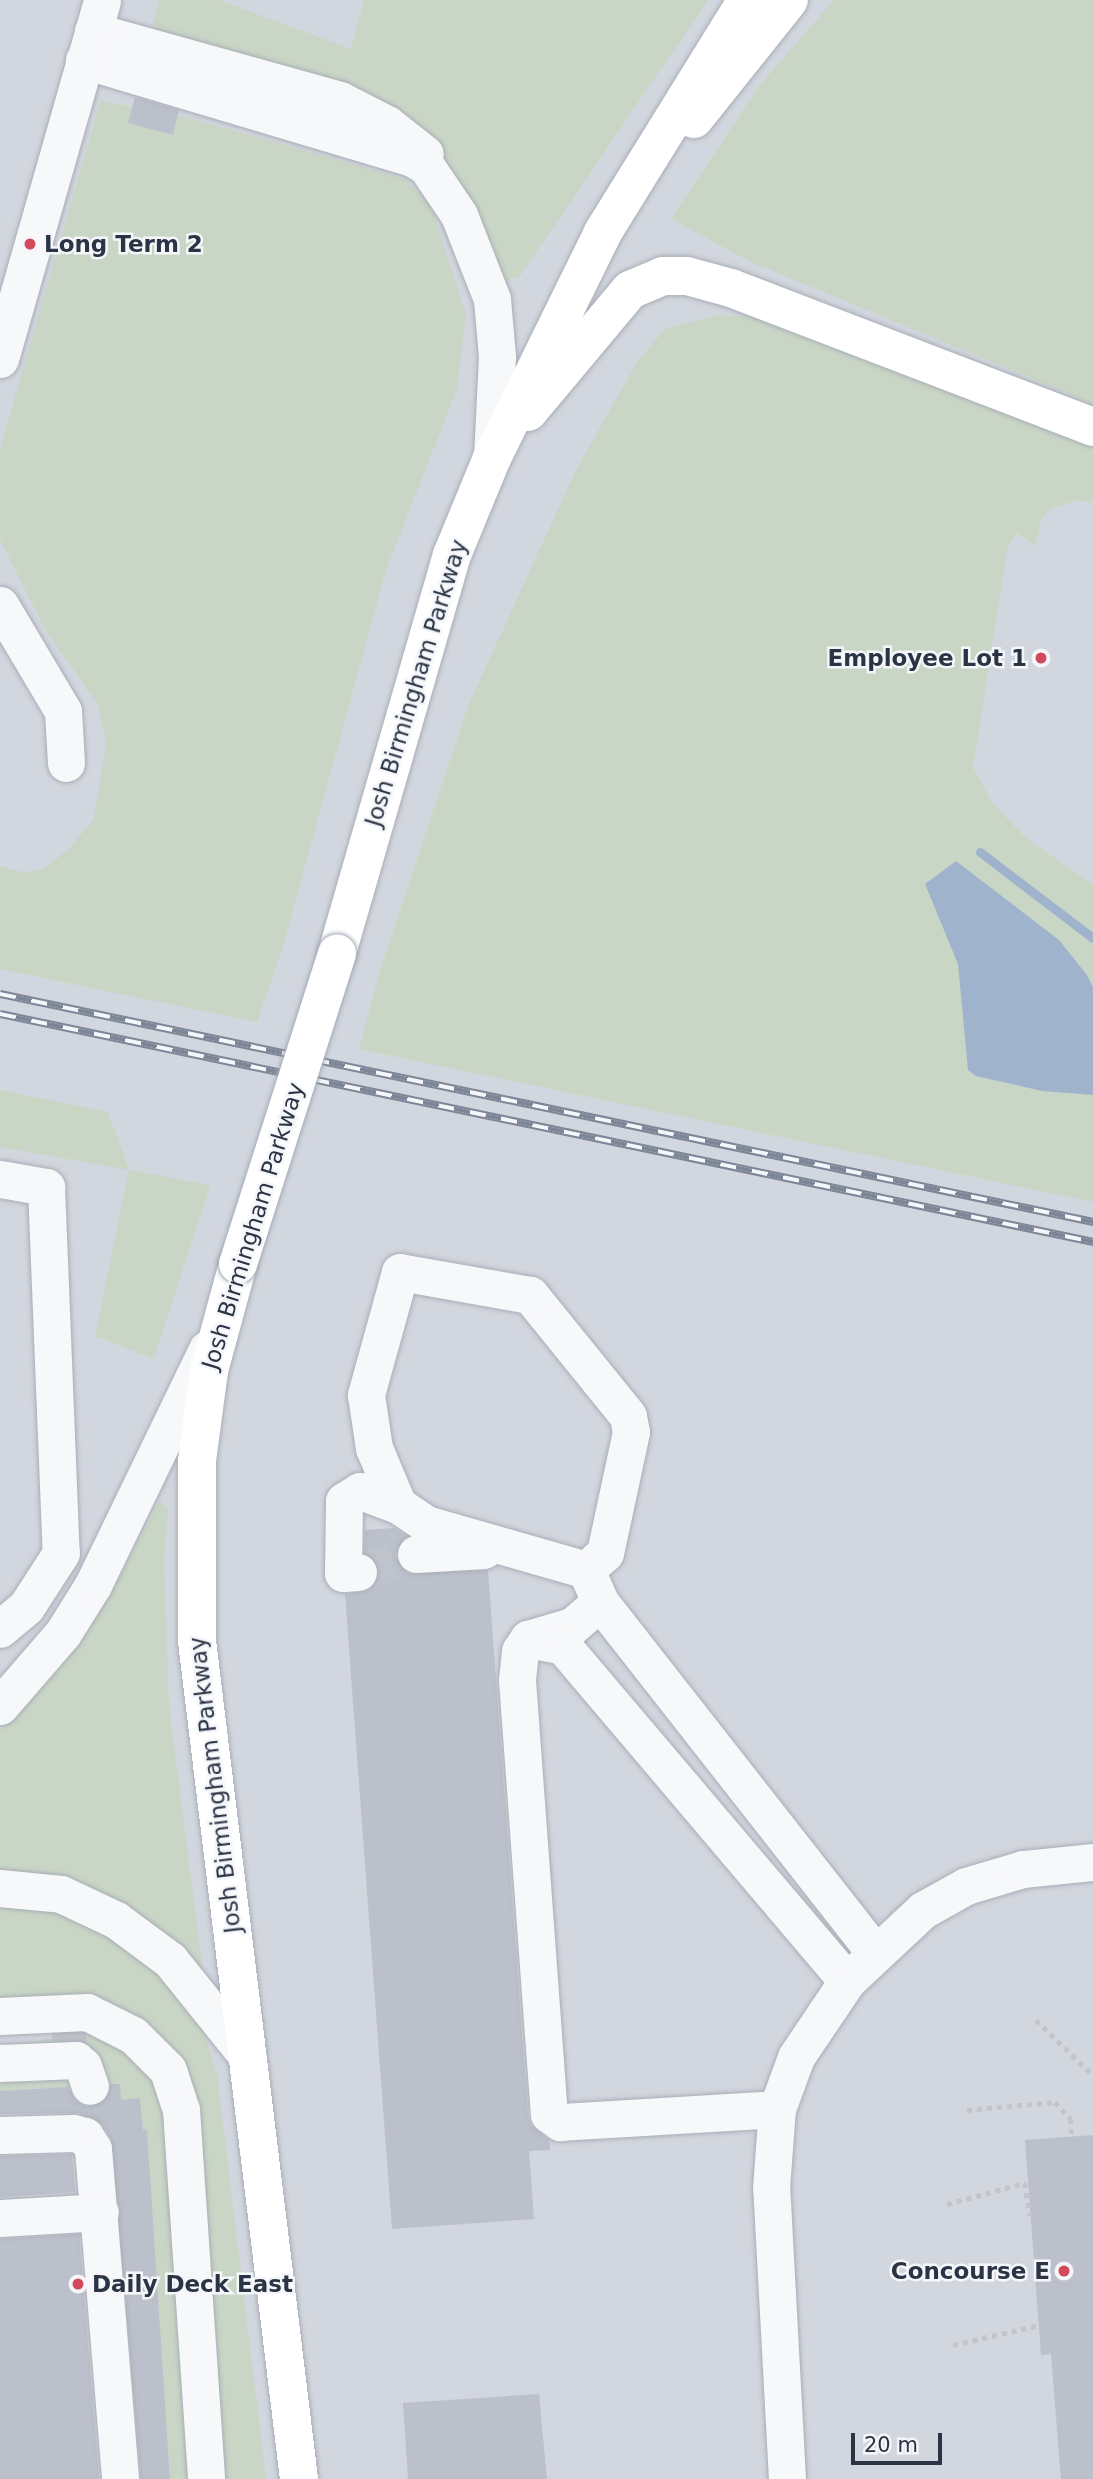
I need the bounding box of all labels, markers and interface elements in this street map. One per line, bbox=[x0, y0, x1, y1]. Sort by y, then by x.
place label: Long Term 2 bbox=[44, 230, 203, 258]
marker: Long Term 2 bbox=[22, 236, 38, 252]
street label: Josh Birmingham Parkway bbox=[359, 536, 473, 830]
place label: Employee Lot 1 bbox=[828, 644, 1027, 672]
marker: Employee Lot 1 bbox=[1033, 650, 1049, 666]
street label: Josh Birmingham Parkway bbox=[196, 1079, 310, 1373]
street label: Josh Birmingham Parkway bbox=[183, 1635, 247, 1935]
place label: Concourse E bbox=[891, 2257, 1050, 2285]
marker: Concourse E bbox=[1056, 2263, 1072, 2279]
place label: Daily Deck East bbox=[92, 2270, 293, 2298]
marker: Daily Deck East bbox=[70, 2276, 86, 2292]
scale bar bbox=[855, 2420, 946, 2464]
text: 20 m bbox=[864, 2433, 918, 2457]

